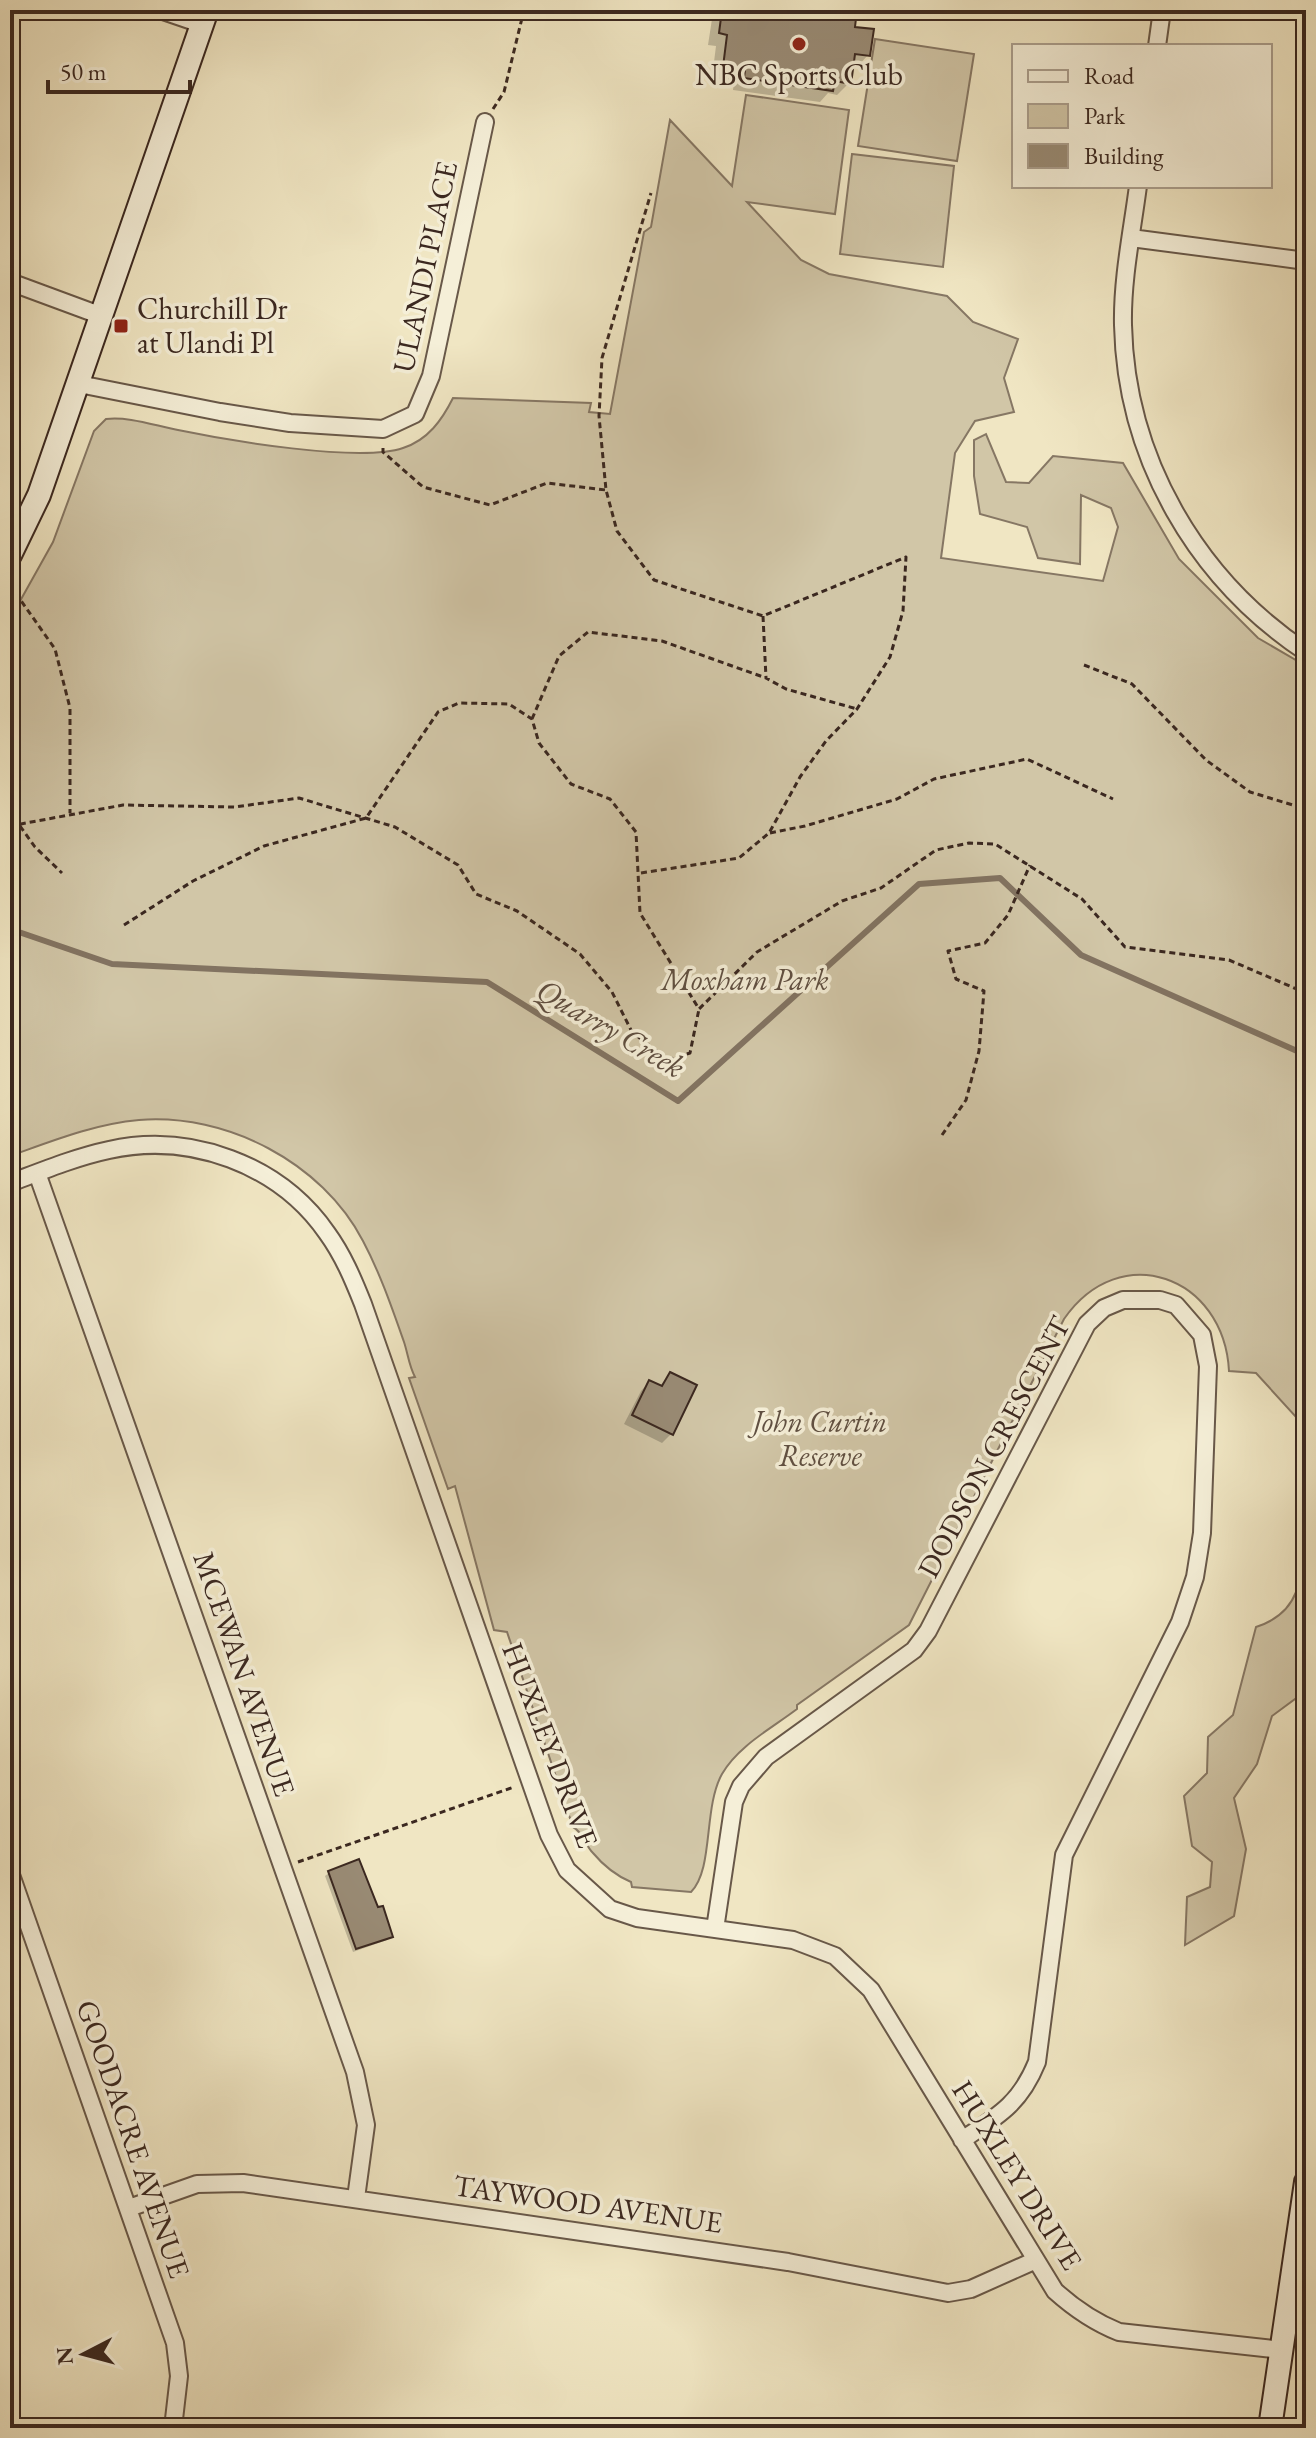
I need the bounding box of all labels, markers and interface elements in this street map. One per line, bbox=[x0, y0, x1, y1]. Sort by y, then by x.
marker: NBC Sports Club bbox=[790, 35, 808, 53]
scale bar bbox=[48, 44, 190, 94]
legend bbox=[1012, 44, 1272, 188]
place label: NBC Sports Club bbox=[695, 55, 903, 94]
text: 50 m bbox=[60, 56, 107, 87]
text: Road bbox=[1084, 60, 1135, 91]
text: Park bbox=[1084, 100, 1126, 131]
text: Building bbox=[1084, 140, 1164, 171]
street label: ULANDI PLACE bbox=[383, 158, 466, 376]
place label: Churchill Dr at Ulandi Pl bbox=[137, 289, 288, 362]
marker: Churchill Dr at Ulandi Pl bbox=[112, 317, 130, 335]
park label: Moxham Park bbox=[659, 960, 829, 999]
water label: Quarry Creek bbox=[529, 969, 693, 1088]
street label: DODSON CRESCENT bbox=[908, 1309, 1079, 1584]
park label: John Curtin Reserve bbox=[747, 1402, 887, 1475]
street label: MCEWAN AVENUE bbox=[184, 1547, 305, 1801]
street label: HUXLEY DRIVE bbox=[493, 1637, 608, 1853]
street label: GOODACRE AVENUE bbox=[68, 1995, 199, 2283]
street label: HUXLEY DRIVE bbox=[943, 2073, 1091, 2277]
street label: TAYWOOD AVENUE bbox=[451, 2165, 725, 2242]
north arrow bbox=[44, 2314, 124, 2394]
text: N bbox=[49, 2345, 80, 2366]

